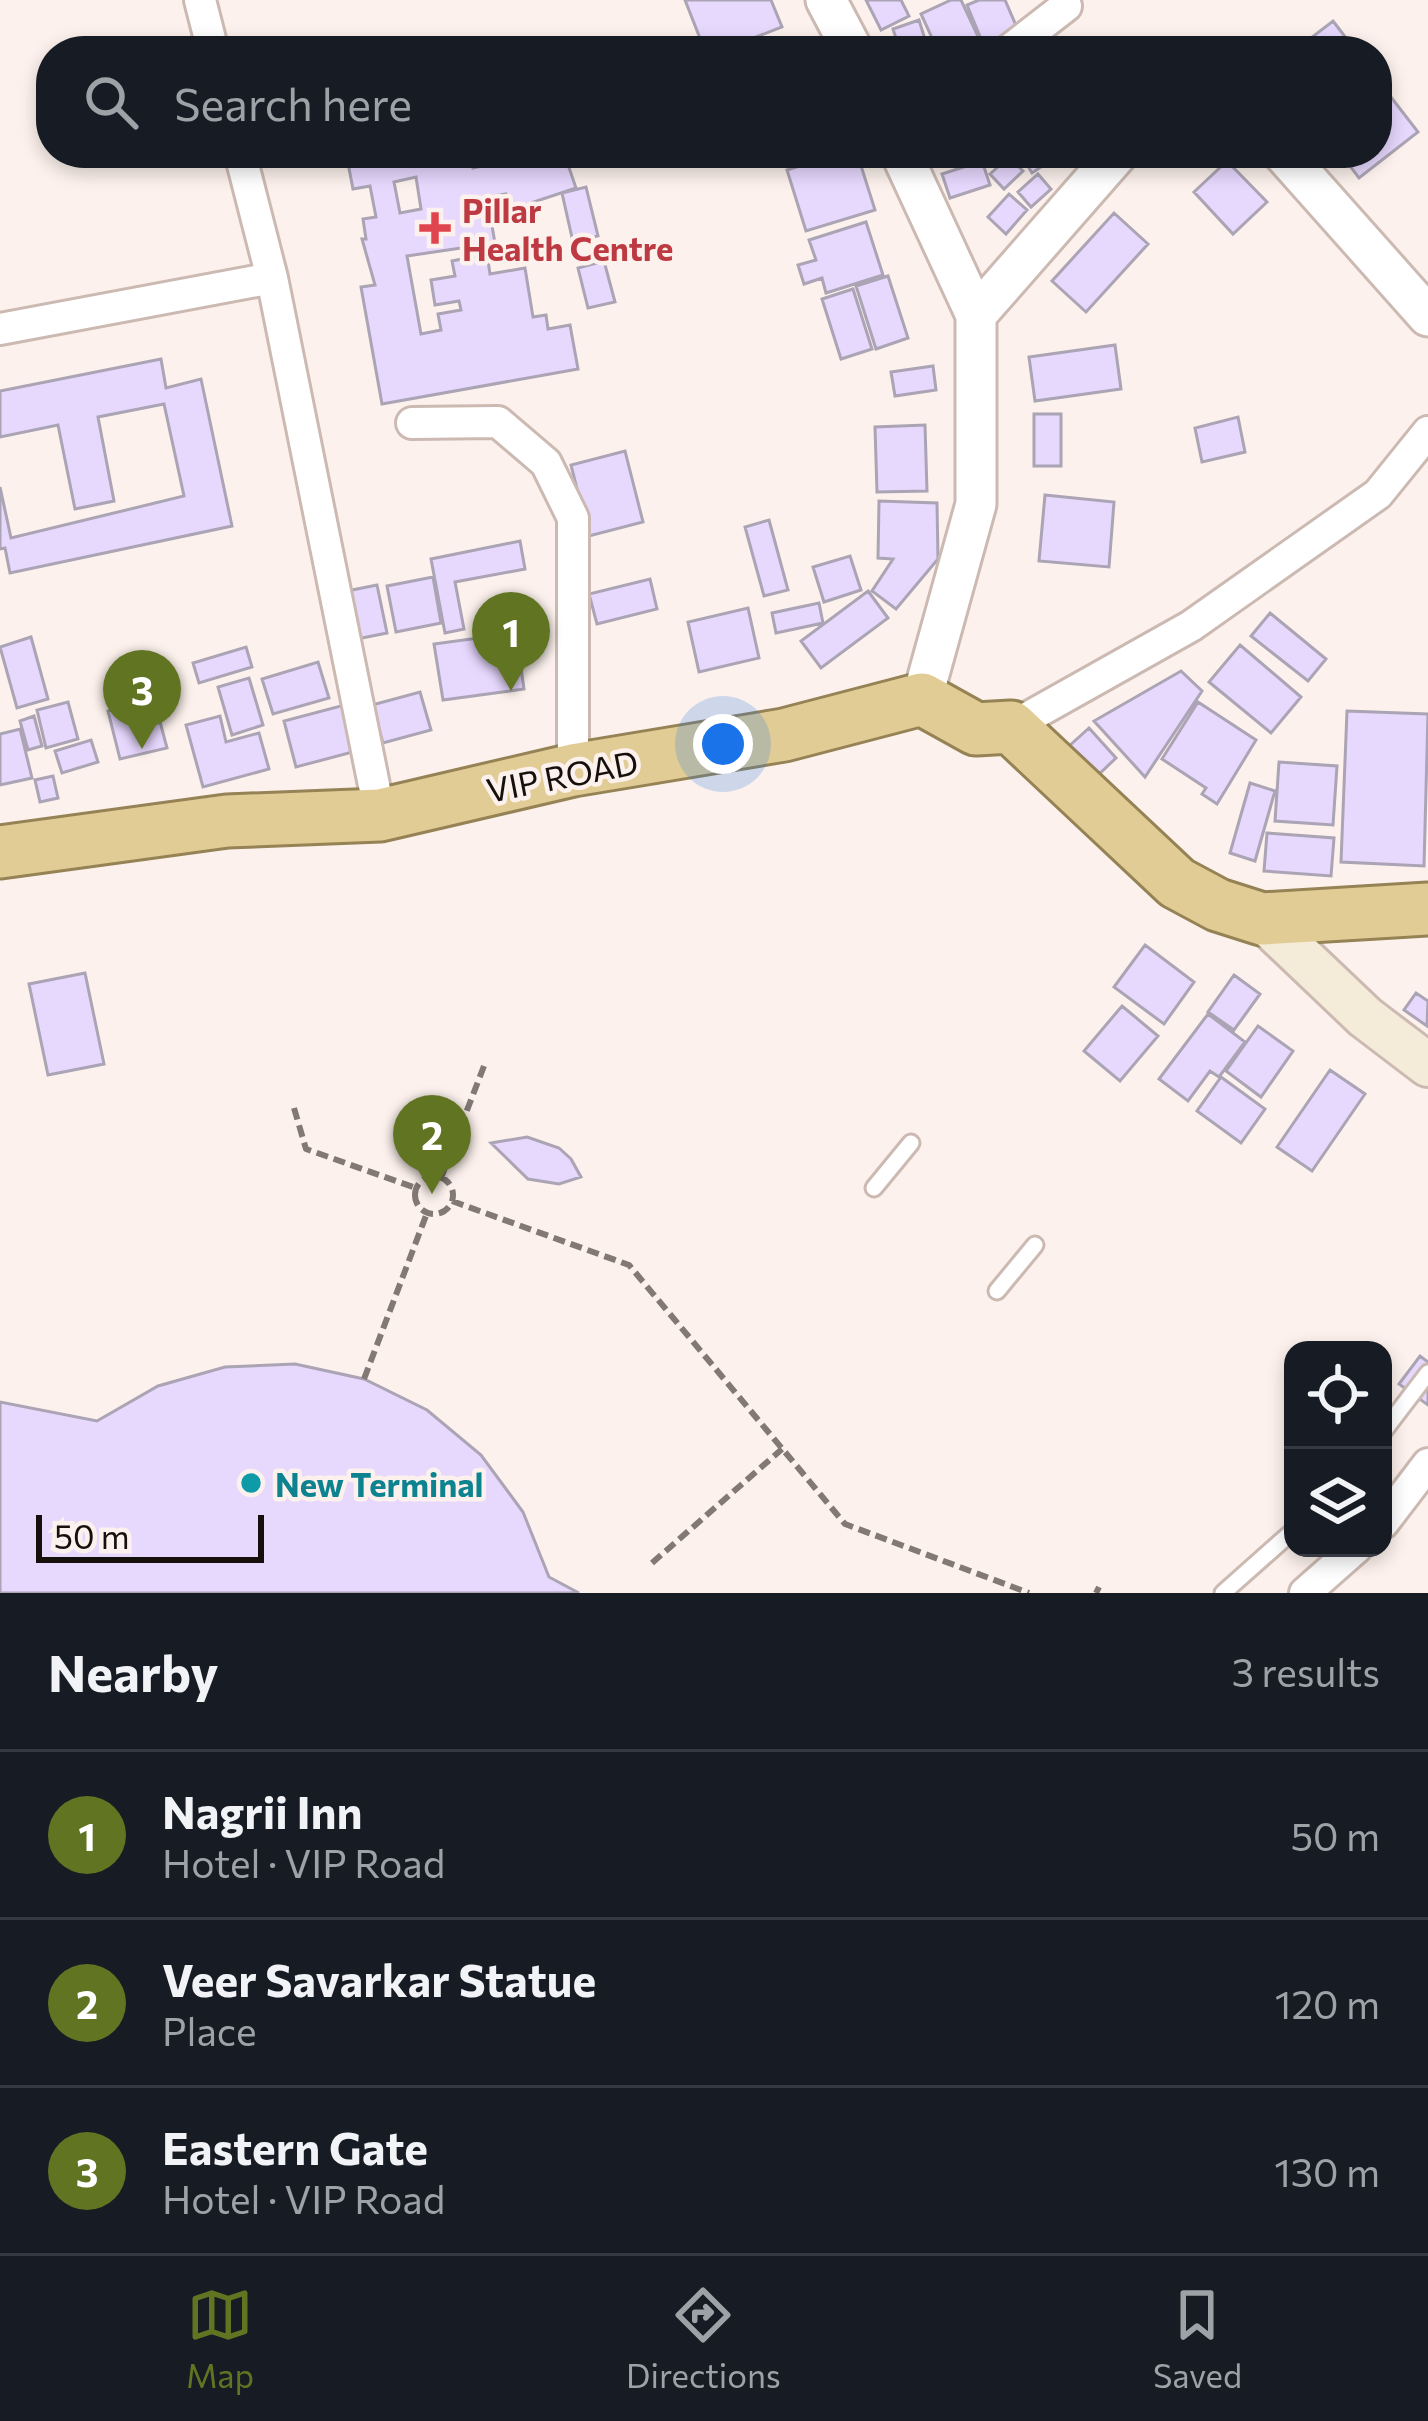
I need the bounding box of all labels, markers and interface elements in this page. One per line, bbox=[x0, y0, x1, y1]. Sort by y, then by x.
search box bbox=[36, 36, 1392, 168]
icon: search bbox=[78, 69, 144, 135]
text: Search here bbox=[174, 75, 412, 130]
place label: Pillar Health Centre bbox=[462, 189, 673, 268]
marker: Pillar Health Centre bbox=[419, 212, 451, 244]
pin: 1 bbox=[472, 592, 550, 691]
pin: 3 bbox=[103, 650, 181, 749]
your location bbox=[693, 714, 753, 774]
street label: VIP ROAD bbox=[483, 740, 641, 810]
pin: 2 bbox=[393, 1095, 471, 1194]
map controls bbox=[1284, 1341, 1392, 1557]
button: locate bbox=[1284, 1341, 1392, 1449]
button: layers bbox=[1284, 1449, 1392, 1557]
place label: New Terminal bbox=[275, 1463, 484, 1504]
marker: New Terminal bbox=[238, 1470, 264, 1496]
scale bar bbox=[36, 1509, 264, 1562]
text: 50 m bbox=[54, 1515, 130, 1556]
text: Nearby bbox=[48, 1640, 218, 1703]
text: 3 results bbox=[1232, 1647, 1380, 1695]
text: Nagrii Inn bbox=[162, 1783, 363, 1838]
text: 1 bbox=[78, 1811, 96, 1859]
text: 50 m bbox=[1291, 1811, 1380, 1859]
text: Hotel · VIP Road bbox=[162, 1838, 445, 1886]
text: Veer Savarkar Statue bbox=[162, 1951, 596, 2006]
text: 2 bbox=[76, 1979, 98, 2027]
text: 120 m bbox=[1275, 1979, 1380, 2027]
text: Place bbox=[162, 2006, 257, 2054]
text: Eastern Gate bbox=[162, 2119, 428, 2174]
text: 3 bbox=[76, 2147, 98, 2195]
text: 130 m bbox=[1274, 2147, 1380, 2195]
text: Hotel · VIP Road bbox=[162, 2174, 445, 2222]
tab: Map bbox=[186, 2282, 254, 2395]
tab: Directions bbox=[626, 2282, 781, 2395]
tab: Saved bbox=[1153, 2282, 1242, 2395]

